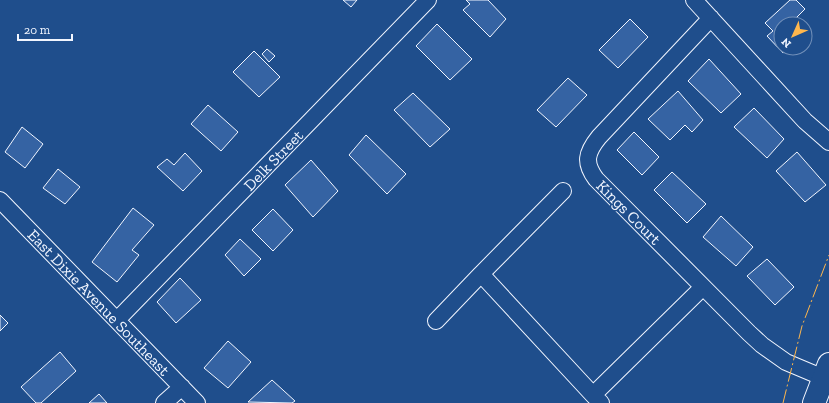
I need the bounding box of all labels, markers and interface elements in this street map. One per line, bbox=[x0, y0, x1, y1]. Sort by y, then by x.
scale bar bbox=[18, 16, 72, 42]
north arrow bbox=[773, 16, 813, 56]
text: 20 m bbox=[24, 23, 51, 37]
text: N bbox=[778, 35, 794, 50]
street label: Delk Street bbox=[240, 126, 307, 195]
street label: Kings Court bbox=[592, 176, 665, 249]
street label: East Dixie Avenue Southeast bbox=[24, 225, 174, 379]

